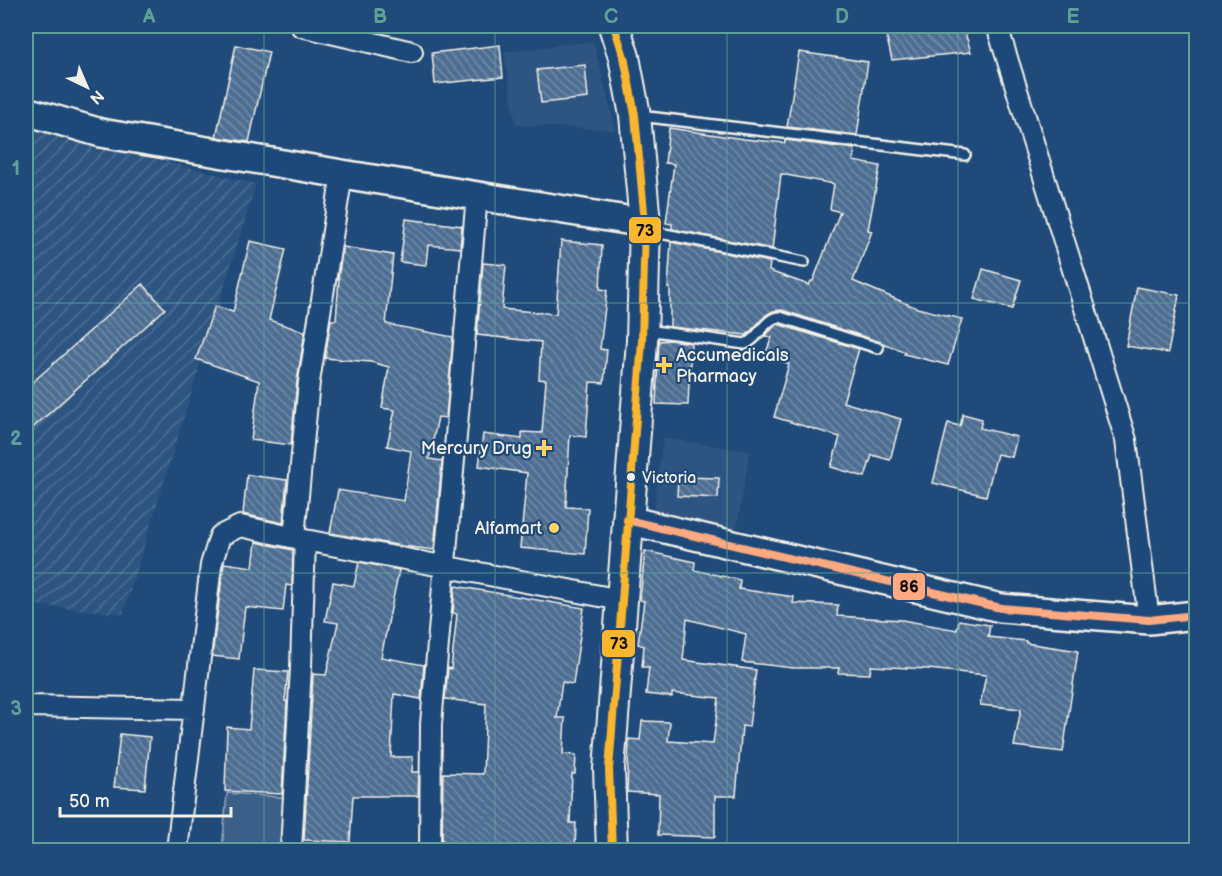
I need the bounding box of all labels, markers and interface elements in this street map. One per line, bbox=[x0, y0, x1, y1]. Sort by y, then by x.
text: A bbox=[142, 5, 156, 29]
text: B bbox=[373, 5, 387, 29]
text: C bbox=[604, 5, 618, 29]
text: D bbox=[835, 5, 849, 29]
text: E bbox=[1067, 5, 1080, 29]
north arrow bbox=[57, 57, 117, 117]
text: N bbox=[85, 86, 107, 108]
text: 1 bbox=[12, 157, 20, 181]
line badge: 73 bbox=[628, 216, 662, 244]
text: 73 bbox=[636, 222, 654, 241]
place label: Accumedicals Pharmacy bbox=[676, 345, 789, 387]
marker: Accumedicals Pharmacy bbox=[657, 358, 671, 372]
text: 2 bbox=[10, 427, 22, 451]
place label: Mercury Drug bbox=[421, 438, 532, 459]
marker: Mercury Drug bbox=[537, 441, 551, 455]
place label: Victoria bbox=[642, 469, 696, 488]
marker: Victoria bbox=[625, 471, 637, 483]
place label: Alfamart bbox=[475, 518, 542, 539]
marker: Alfamart bbox=[547, 521, 561, 535]
line badge: 86 bbox=[892, 572, 926, 601]
text: 86 bbox=[899, 578, 919, 597]
line badge: 73 bbox=[601, 629, 636, 658]
text: 73 bbox=[610, 635, 628, 654]
text: 3 bbox=[10, 697, 22, 721]
scale bar bbox=[60, 780, 231, 818]
text: 50 m bbox=[69, 791, 110, 812]

